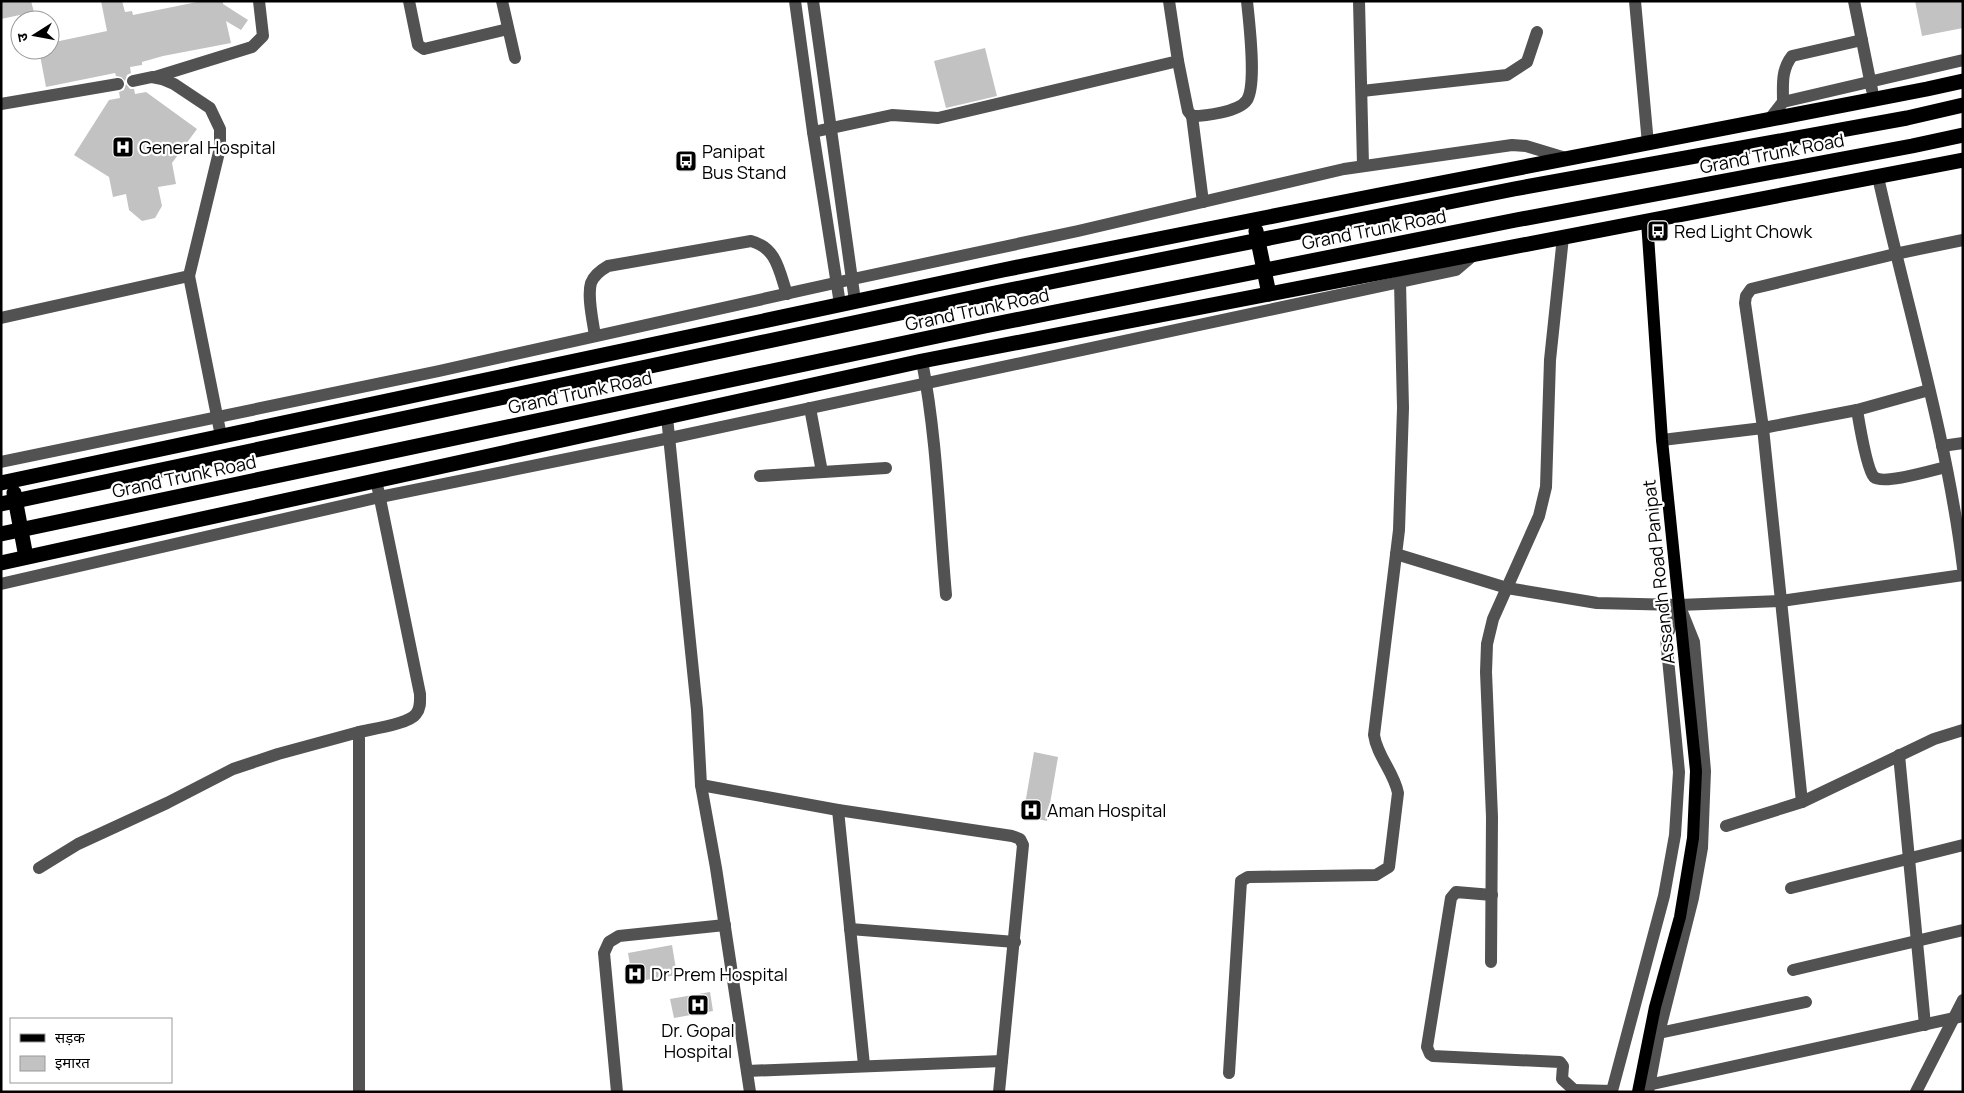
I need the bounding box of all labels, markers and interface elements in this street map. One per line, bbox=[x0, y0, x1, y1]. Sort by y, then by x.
north arrow bbox=[10, 10, 60, 60]
text: उ bbox=[11, 31, 32, 43]
street label: Grand Trunk Road bbox=[1698, 127, 1846, 179]
hospital icon: General Hospital bbox=[111, 135, 135, 159]
place label: General Hospital bbox=[139, 135, 276, 159]
place label: Panipat Bus Stand bbox=[702, 139, 786, 184]
bus stop icon: Panipat Bus Stand bbox=[674, 149, 698, 173]
street label: Grand Trunk Road bbox=[1300, 203, 1448, 255]
bus stop icon: Red Light Chowk bbox=[1646, 219, 1670, 243]
place label: Red Light Chowk bbox=[1674, 219, 1813, 243]
street label: Grand Trunk Road bbox=[903, 282, 1051, 336]
street label: Grand Trunk Road bbox=[506, 365, 654, 419]
street label: Grand Trunk Road bbox=[110, 449, 258, 503]
street label: Assandh Road Panipat bbox=[1636, 479, 1680, 665]
hospital icon: Aman Hospital bbox=[1019, 798, 1043, 822]
place label: Aman Hospital bbox=[1047, 798, 1167, 822]
hospital icon: Dr Prem Hospital bbox=[623, 962, 647, 986]
place label: Dr Prem Hospital bbox=[651, 962, 788, 986]
hospital icon: Dr. Gopal Hospital bbox=[686, 993, 710, 1017]
legend bbox=[10, 1018, 172, 1083]
place label: Dr. Gopal Hospital bbox=[661, 1018, 735, 1063]
text: सड़क bbox=[55, 1027, 85, 1048]
text: इमारत bbox=[55, 1052, 90, 1073]

